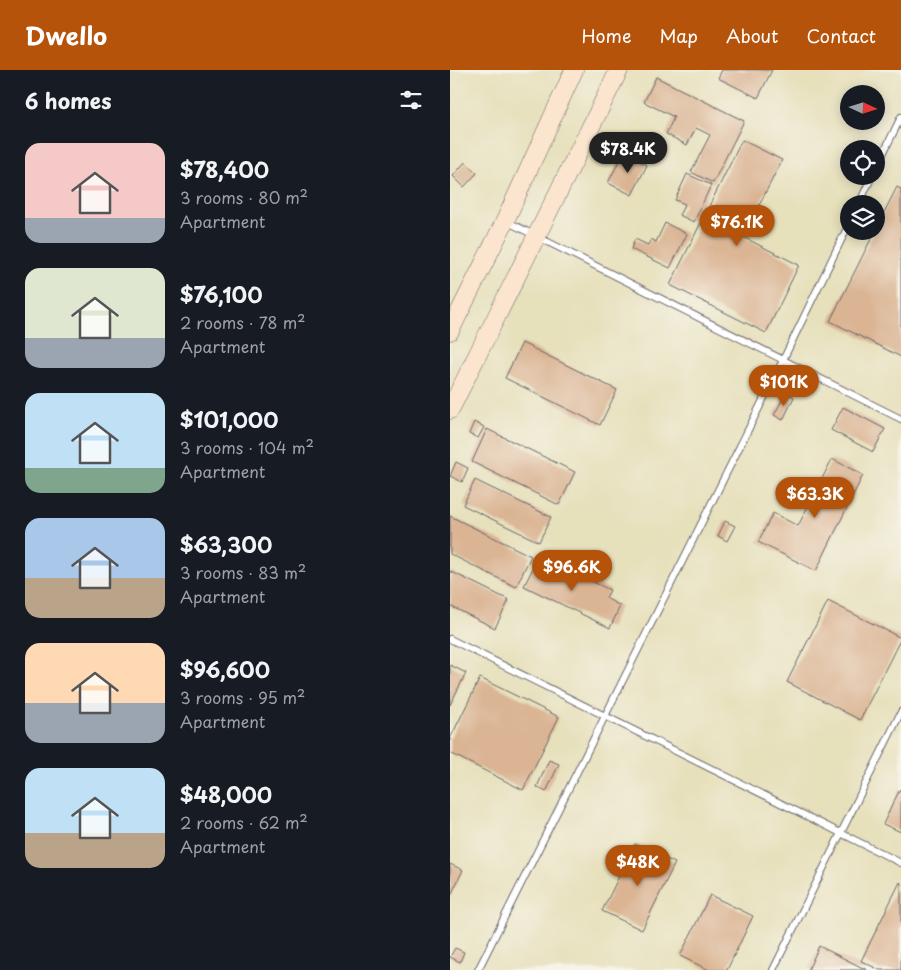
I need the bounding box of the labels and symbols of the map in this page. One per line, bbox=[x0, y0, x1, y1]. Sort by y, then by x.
north arrow bbox=[840, 85, 885, 130]
pin: $78.4K bbox=[587, 132, 669, 174]
pin: $76.1K bbox=[696, 204, 778, 247]
pin: $101K bbox=[749, 364, 819, 407]
pin: $63.3K bbox=[774, 476, 856, 519]
pin: $96.6K bbox=[531, 550, 613, 592]
pin: $48K bbox=[608, 844, 668, 887]

